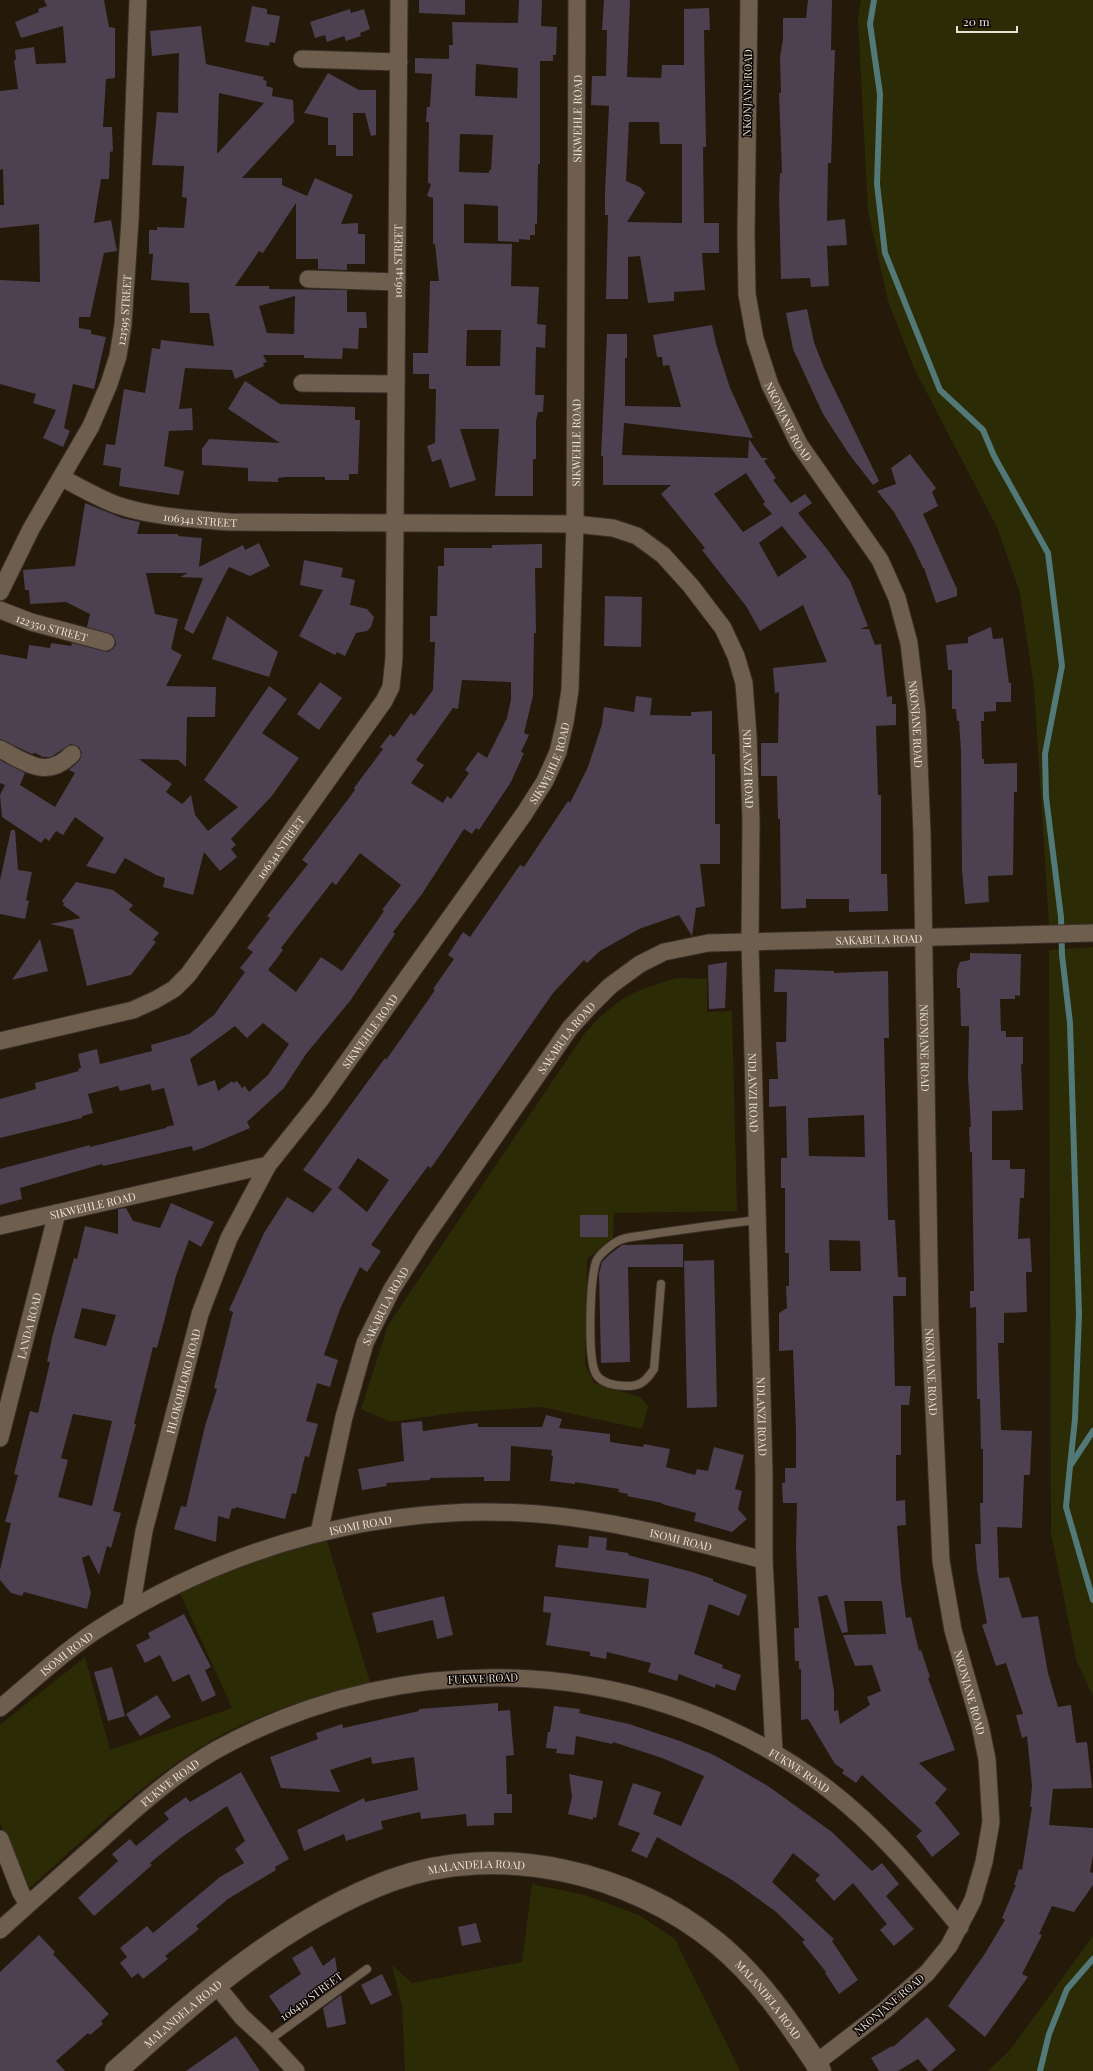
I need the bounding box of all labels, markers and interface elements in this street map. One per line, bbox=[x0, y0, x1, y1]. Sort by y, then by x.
scale bar bbox=[957, 8, 1017, 34]
text: 20 m bbox=[963, 13, 990, 29]
street label: NKONJANE ROAD bbox=[739, 49, 755, 137]
street label: SIKWEHLE ROAD bbox=[569, 75, 584, 162]
street label: 106341 STREET bbox=[389, 224, 405, 298]
street label: 121595 STREET bbox=[112, 274, 134, 346]
street label: NKONJANE ROAD bbox=[762, 379, 816, 464]
street label: SIKWEHLE ROAD bbox=[568, 399, 583, 486]
street label: 106341 STREET bbox=[162, 508, 237, 530]
street label: 122350 STREET bbox=[14, 610, 90, 644]
street label: NKONJANE ROAD bbox=[906, 680, 927, 768]
street label: SIKWEHLE ROAD bbox=[525, 721, 572, 806]
street label: NDLANZI ROAD bbox=[740, 728, 758, 809]
street label: 106341 STREET bbox=[252, 813, 308, 882]
street label: SAKABULA ROAD bbox=[835, 930, 923, 947]
street label: SIKWEHLE ROAD bbox=[338, 991, 401, 1071]
street label: SAKABULA ROAD bbox=[533, 998, 598, 1076]
street label: NKONJANE ROAD bbox=[917, 1004, 934, 1092]
street label: NDLANZI ROAD bbox=[745, 1053, 763, 1132]
street label: SIKWEHLE ROAD bbox=[48, 1188, 137, 1222]
street label: SAKABULA ROAD bbox=[358, 1263, 412, 1347]
street label: LANDA ROAD bbox=[13, 1291, 44, 1360]
street label: HLOKOHLOKO ROAD bbox=[162, 1327, 203, 1435]
street label: NKONJANE ROAD bbox=[923, 1328, 942, 1416]
street label: NDLANZI ROAD bbox=[754, 1377, 771, 1456]
street label: ISOMI ROAD bbox=[327, 1511, 393, 1538]
street label: ISOMI ROAD bbox=[648, 1524, 714, 1554]
street label: ISOMI ROAD bbox=[36, 1627, 96, 1679]
street label: NKONJANE ROAD bbox=[951, 1648, 989, 1736]
street label: FUKWE ROAD bbox=[448, 1669, 518, 1687]
street label: FUKWE ROAD bbox=[767, 1744, 833, 1796]
street label: FUKWE ROAD bbox=[137, 1755, 202, 1809]
street label: MALANDELA ROAD bbox=[426, 1855, 526, 1877]
street label: MALANDELA ROAD bbox=[733, 1957, 805, 2042]
street label: 106419 STREET bbox=[277, 1968, 346, 2024]
street label: NKONJANE ROAD bbox=[851, 1970, 927, 2038]
street label: MALANDELA ROAD bbox=[140, 1976, 225, 2051]

